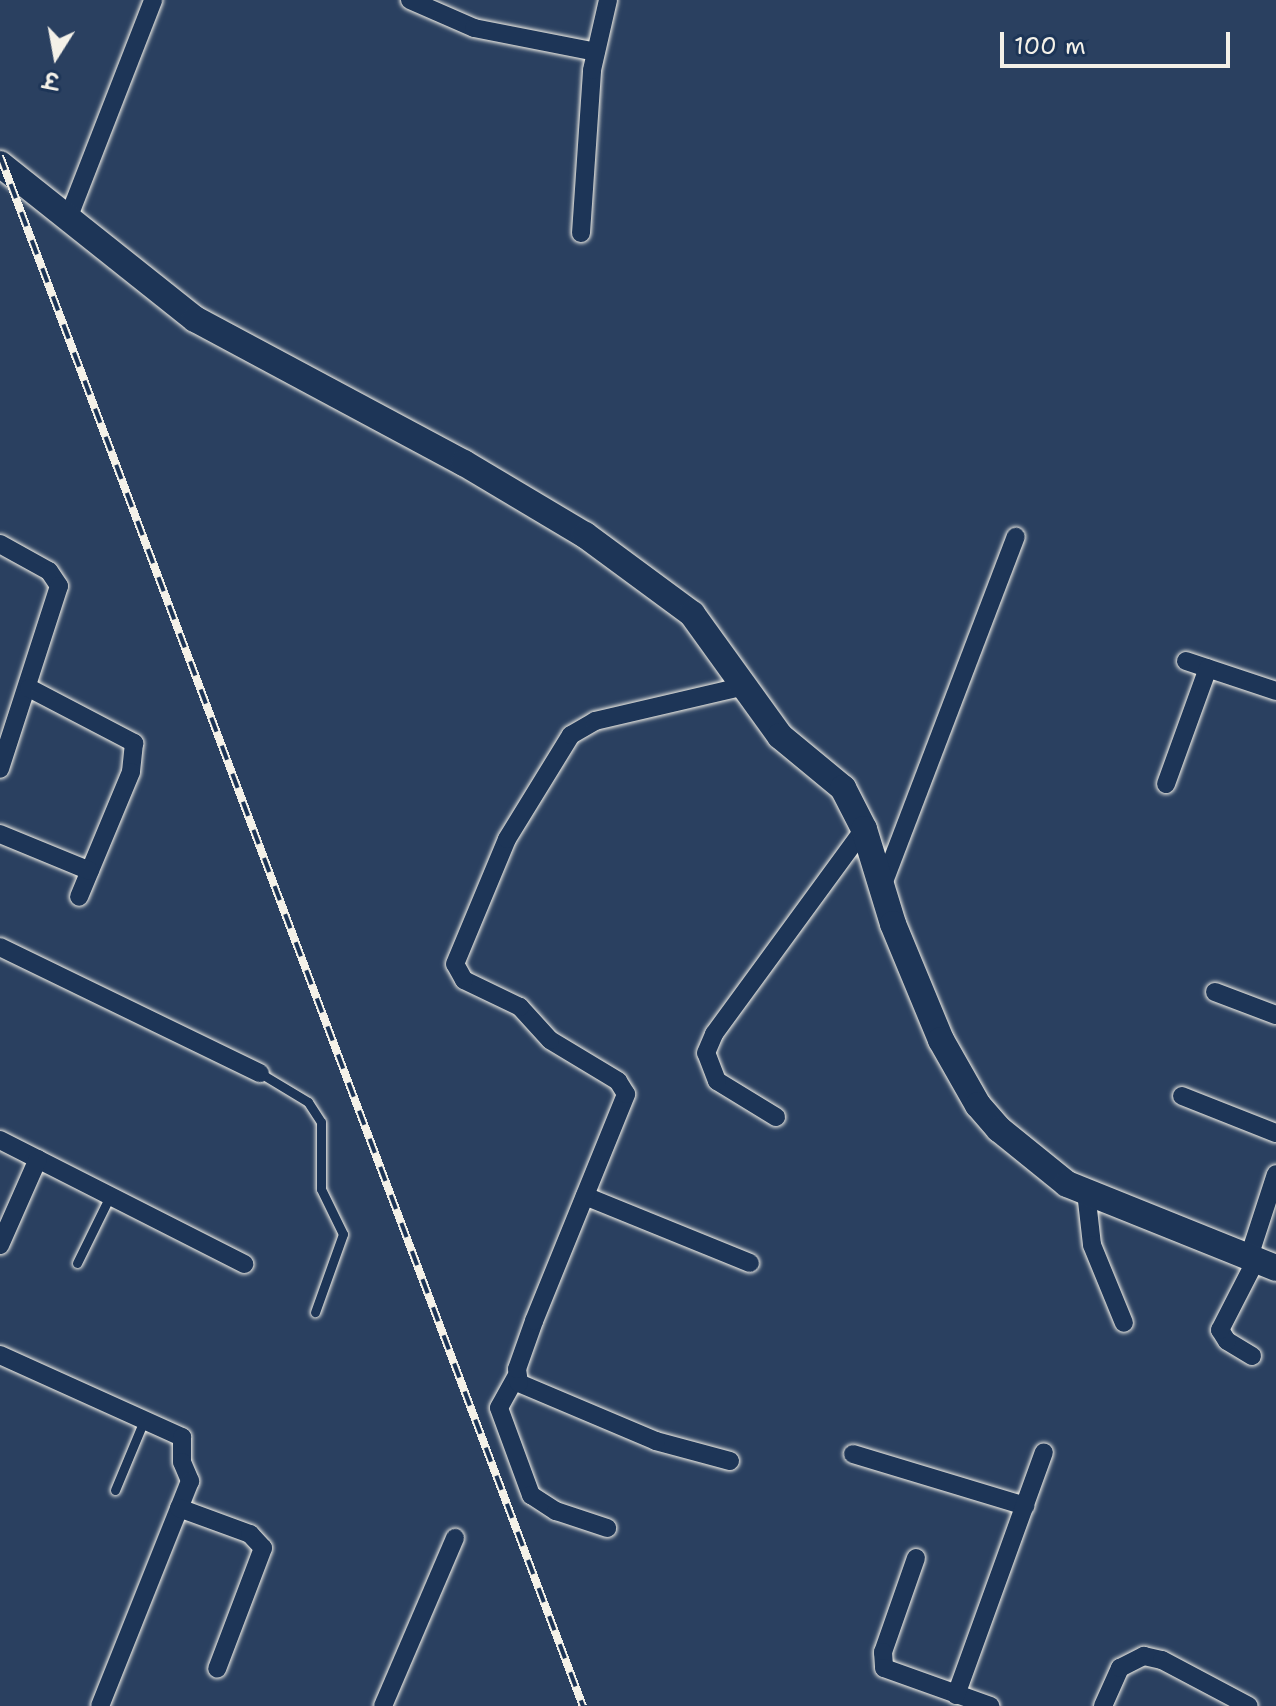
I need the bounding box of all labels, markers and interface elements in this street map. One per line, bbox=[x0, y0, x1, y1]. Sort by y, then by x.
north arrow bbox=[16, 16, 96, 96]
scale bar bbox=[1004, 16, 1234, 66]
text: 100 m bbox=[1014, 30, 1086, 62]
text: उ bbox=[41, 64, 61, 96]

